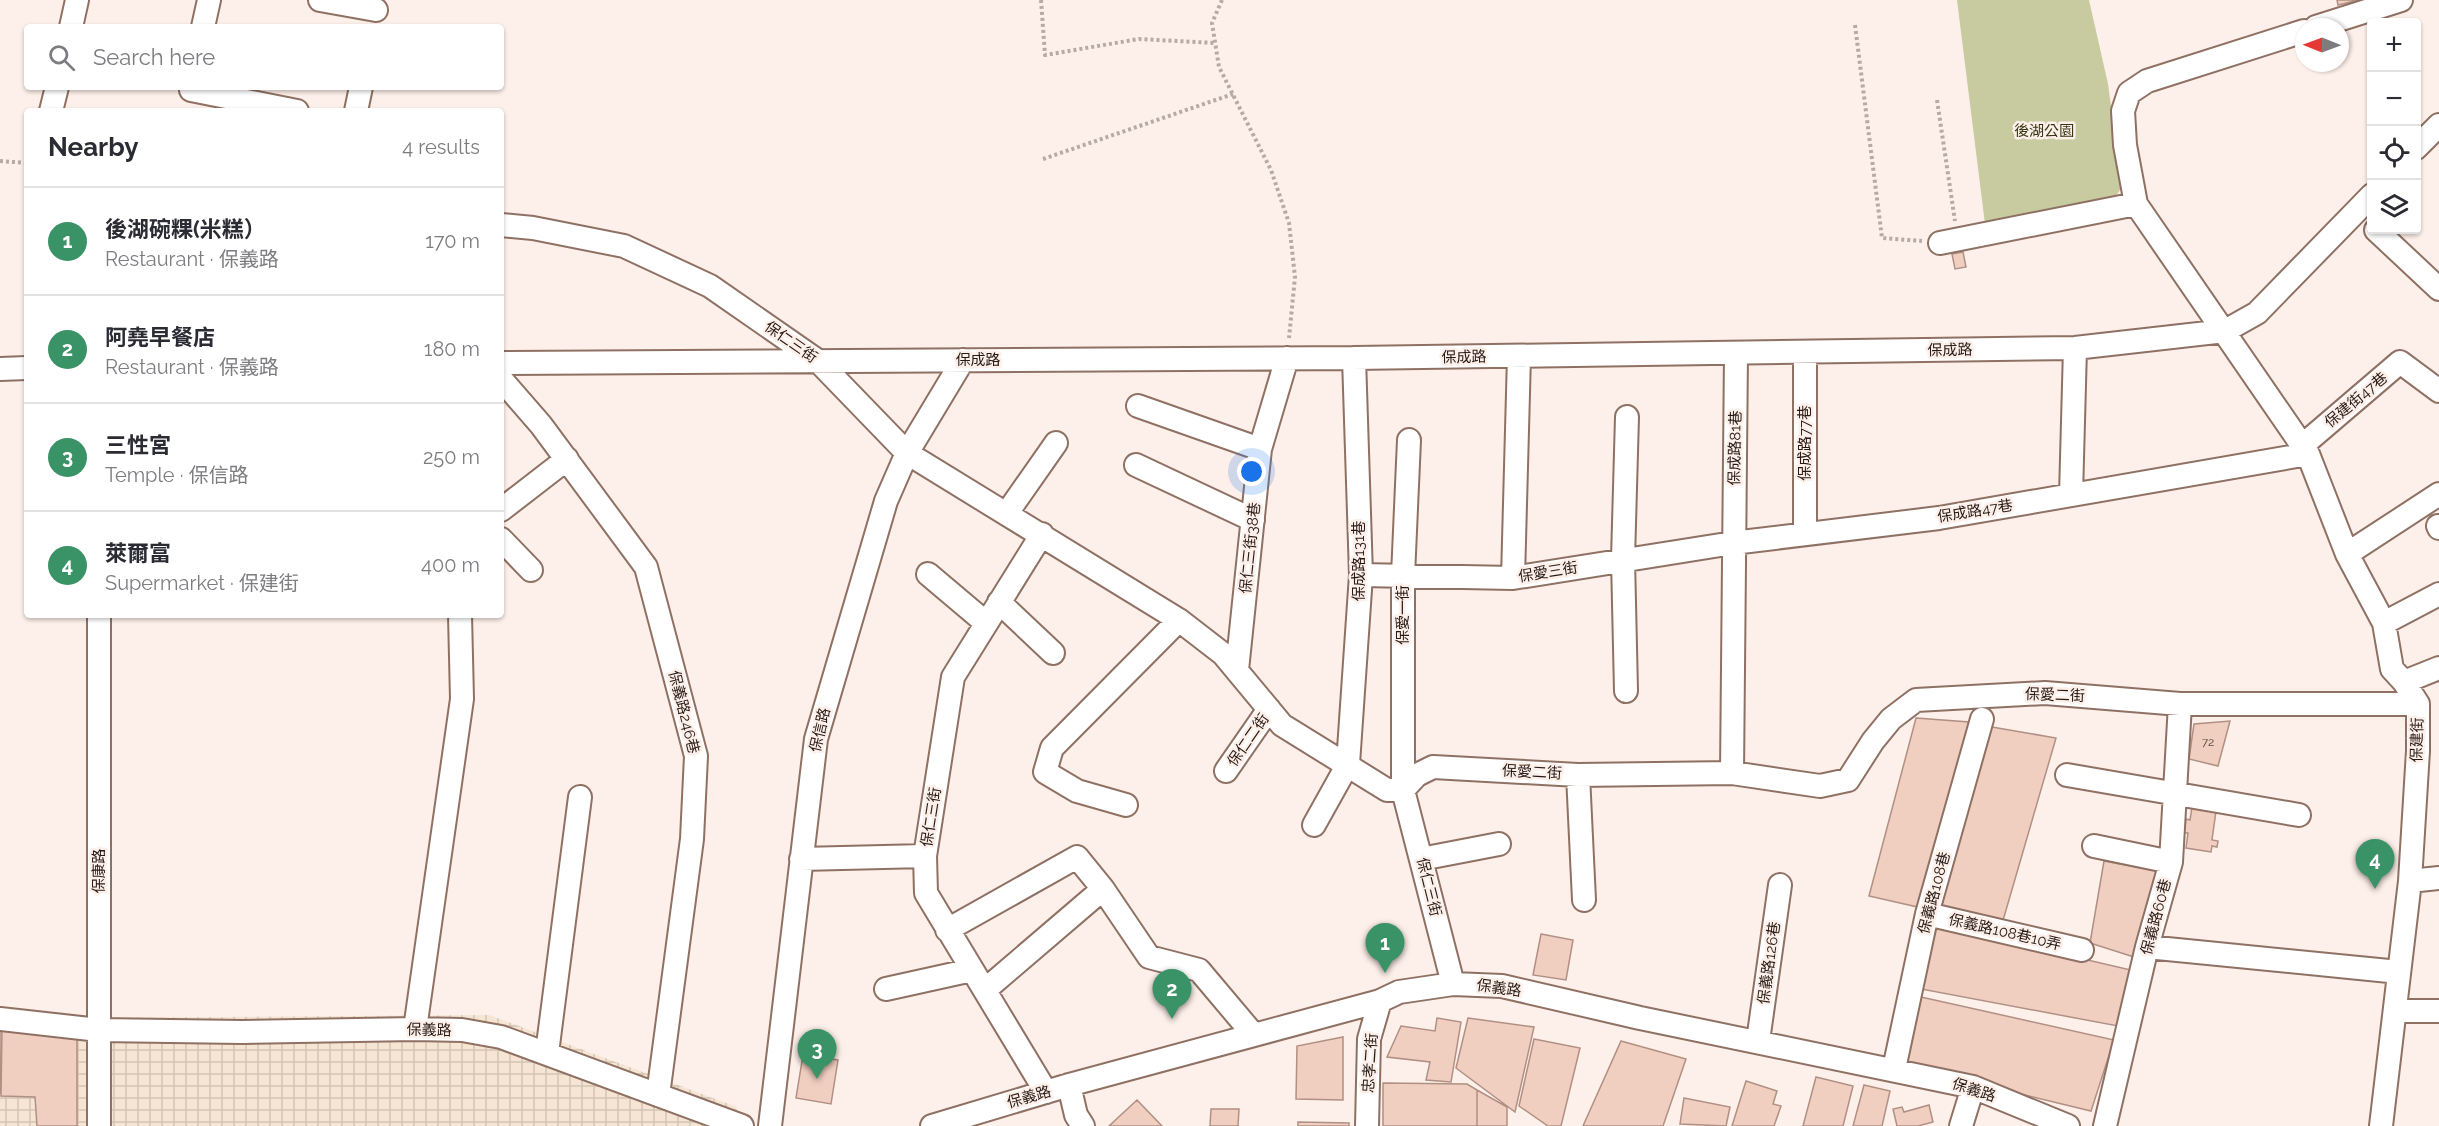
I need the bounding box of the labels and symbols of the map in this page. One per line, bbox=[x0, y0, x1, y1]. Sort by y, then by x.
north arrow bbox=[2295, 18, 2349, 72]
park label: 後湖公園 bbox=[2014, 122, 2074, 140]
street label: 保仁三街 bbox=[761, 317, 821, 367]
street label: 保成路 bbox=[1927, 341, 1973, 359]
street label: 保成路 bbox=[1441, 348, 1487, 366]
street label: 保成路 bbox=[955, 351, 1001, 369]
street label: 保建街47巷 bbox=[2321, 369, 2391, 431]
street label: 保成路77巷 bbox=[1796, 405, 1814, 481]
street label: 保成路81巷 bbox=[1725, 410, 1745, 486]
your location bbox=[1237, 457, 1266, 486]
street label: 保成路47巷 bbox=[1936, 496, 2014, 526]
street label: 保仁三街38巷 bbox=[1236, 501, 1264, 595]
street label: 保成路131巷 bbox=[1350, 521, 1368, 601]
street label: 保愛三街 bbox=[1517, 558, 1579, 586]
street label: 保愛一街 bbox=[1394, 585, 1412, 645]
street label: 保義路246巷 bbox=[665, 669, 703, 755]
street label: 保愛二街 bbox=[2025, 685, 2085, 705]
street label: 保信路 bbox=[806, 706, 834, 754]
street label: 保仁二街 bbox=[1223, 710, 1273, 770]
street label: 保建街 bbox=[2408, 717, 2426, 763]
house number: 72 bbox=[2202, 735, 2214, 749]
street label: 保愛二街 bbox=[1502, 761, 1562, 783]
street label: 保仁三街 bbox=[917, 786, 945, 848]
pin: 4 bbox=[2356, 840, 2394, 889]
street label: 保康路 bbox=[90, 848, 108, 894]
street label: 保義路108巷 bbox=[1914, 850, 1954, 936]
street label: 保仁三街 bbox=[1413, 856, 1445, 918]
street label: 保義路60巷 bbox=[2137, 877, 2175, 957]
street label: 保義路108巷10弄 bbox=[1947, 910, 2063, 954]
street label: 保義路126巷 bbox=[1754, 921, 1784, 1005]
pin: 1 bbox=[1366, 924, 1404, 973]
pin: 2 bbox=[1152, 970, 1192, 1019]
street label: 保義路 bbox=[1475, 976, 1523, 1000]
street label: 保義路 bbox=[406, 1021, 452, 1039]
pin: 3 bbox=[798, 1030, 836, 1079]
street label: 忠孝二街 bbox=[1359, 1032, 1381, 1094]
street label: 保義路 bbox=[1950, 1074, 1998, 1106]
street label: 保義路 bbox=[1005, 1082, 1053, 1112]

